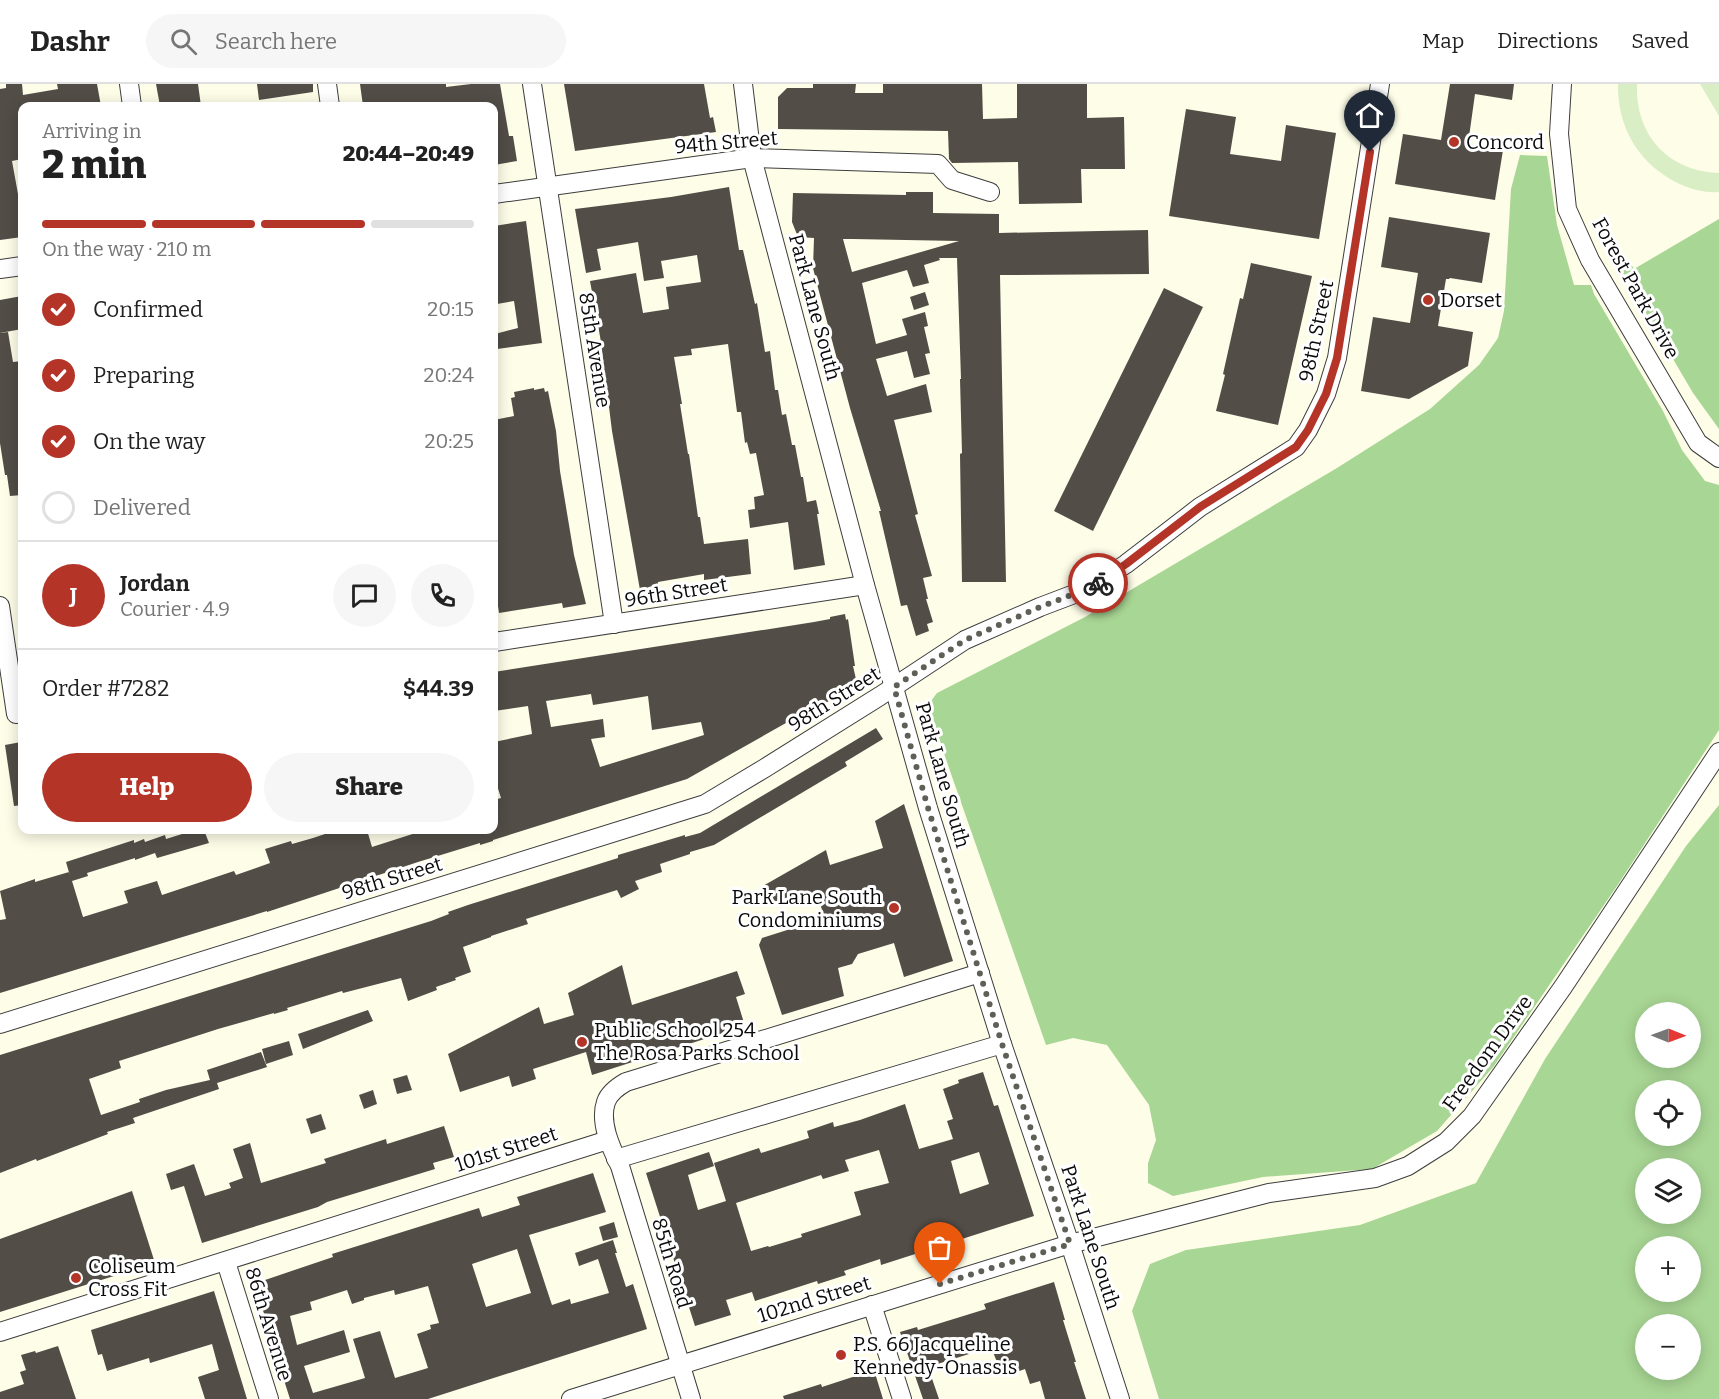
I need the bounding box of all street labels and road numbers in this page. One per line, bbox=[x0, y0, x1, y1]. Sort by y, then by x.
street label: 94th Street bbox=[673, 126, 779, 158]
street label: Forest Park Drive bbox=[1587, 213, 1685, 363]
street label: Park Lane South bbox=[784, 231, 846, 383]
street label: 98th Street bbox=[1294, 278, 1338, 384]
street label: 85th Avenue bbox=[574, 291, 616, 409]
street label: 96th Street bbox=[623, 572, 729, 612]
street label: 98th Street bbox=[784, 661, 884, 737]
street label: Park Lane South bbox=[911, 699, 975, 851]
street label: 98th Street bbox=[339, 851, 445, 905]
street label: Freedom Drive bbox=[1437, 991, 1537, 1115]
street label: 101st Street bbox=[452, 1121, 560, 1177]
street label: Park Lane South bbox=[1056, 1162, 1126, 1313]
street label: 85th Road bbox=[647, 1215, 697, 1311]
street label: 86th Avenue bbox=[240, 1264, 298, 1384]
street label: 102nd Street bbox=[755, 1270, 873, 1328]

